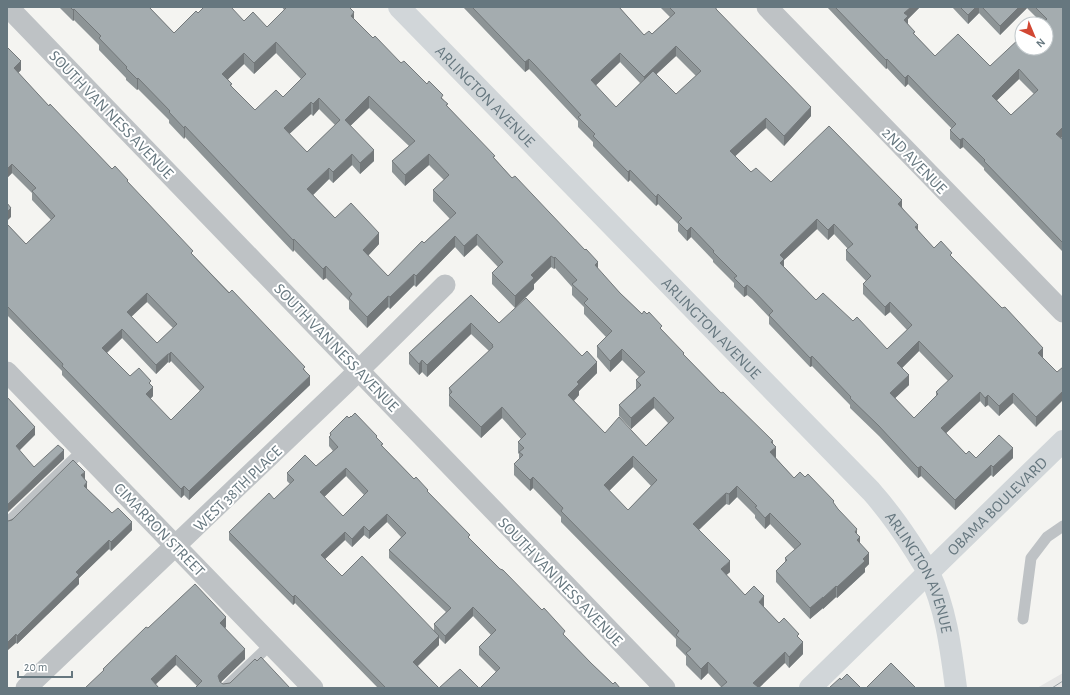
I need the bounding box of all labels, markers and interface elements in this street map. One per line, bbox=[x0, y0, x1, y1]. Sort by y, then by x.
north arrow bbox=[1014, 16, 1054, 56]
text: N bbox=[1034, 36, 1047, 49]
street label: ARLINGTON AVENUE bbox=[432, 43, 538, 150]
street label: SOUTH VAN NESS AVENUE bbox=[46, 48, 177, 182]
street label: 2ND AVENUE bbox=[879, 124, 950, 197]
street label: ARLINGTON AVENUE bbox=[658, 275, 764, 382]
street label: SOUTH VAN NESS AVENUE bbox=[271, 281, 402, 415]
street label: WEST 38TH PLACE bbox=[191, 443, 285, 535]
street label: OBAMA BOULEVARD bbox=[944, 454, 1051, 559]
street label: CIMARRON STREET bbox=[111, 480, 208, 580]
street label: ARLINGTON AVENUE bbox=[882, 509, 955, 635]
street label: SOUTH VAN NESS AVENUE bbox=[495, 515, 626, 649]
scale bar bbox=[18, 653, 72, 679]
text: 20 m bbox=[24, 661, 47, 673]

